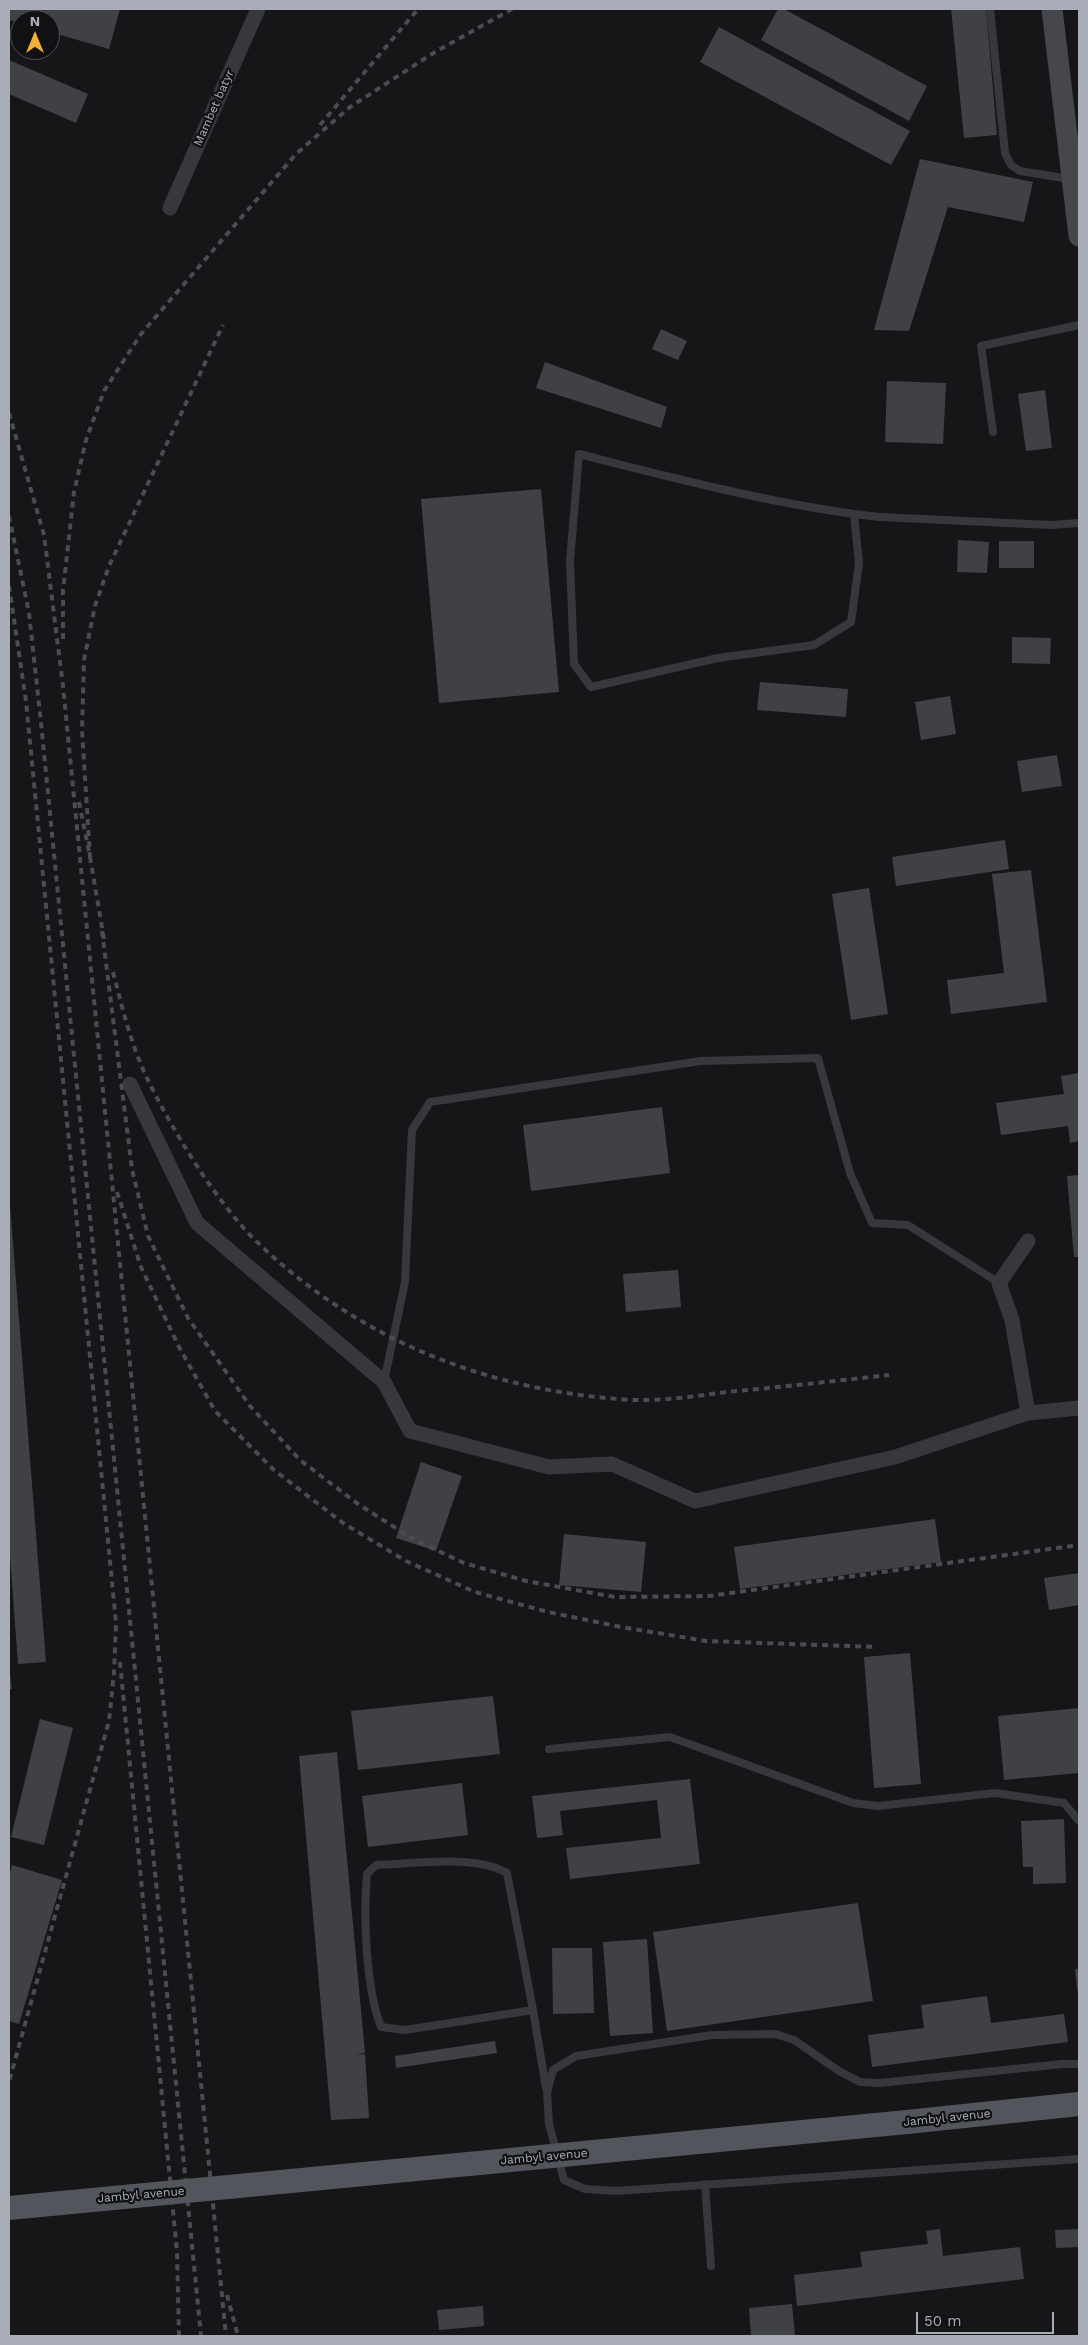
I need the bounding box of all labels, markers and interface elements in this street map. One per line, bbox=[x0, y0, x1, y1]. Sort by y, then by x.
north arrow bbox=[10, 10, 60, 60]
text: N bbox=[30, 13, 40, 29]
street label: Mambet batyr bbox=[191, 68, 237, 148]
street label: Jambyl avenue bbox=[903, 2106, 991, 2130]
street label: Jambyl avenue bbox=[500, 2146, 588, 2168]
street label: Jambyl avenue bbox=[97, 2184, 185, 2206]
scale bar bbox=[918, 2302, 1056, 2334]
text: 50 m bbox=[924, 2312, 961, 2330]

